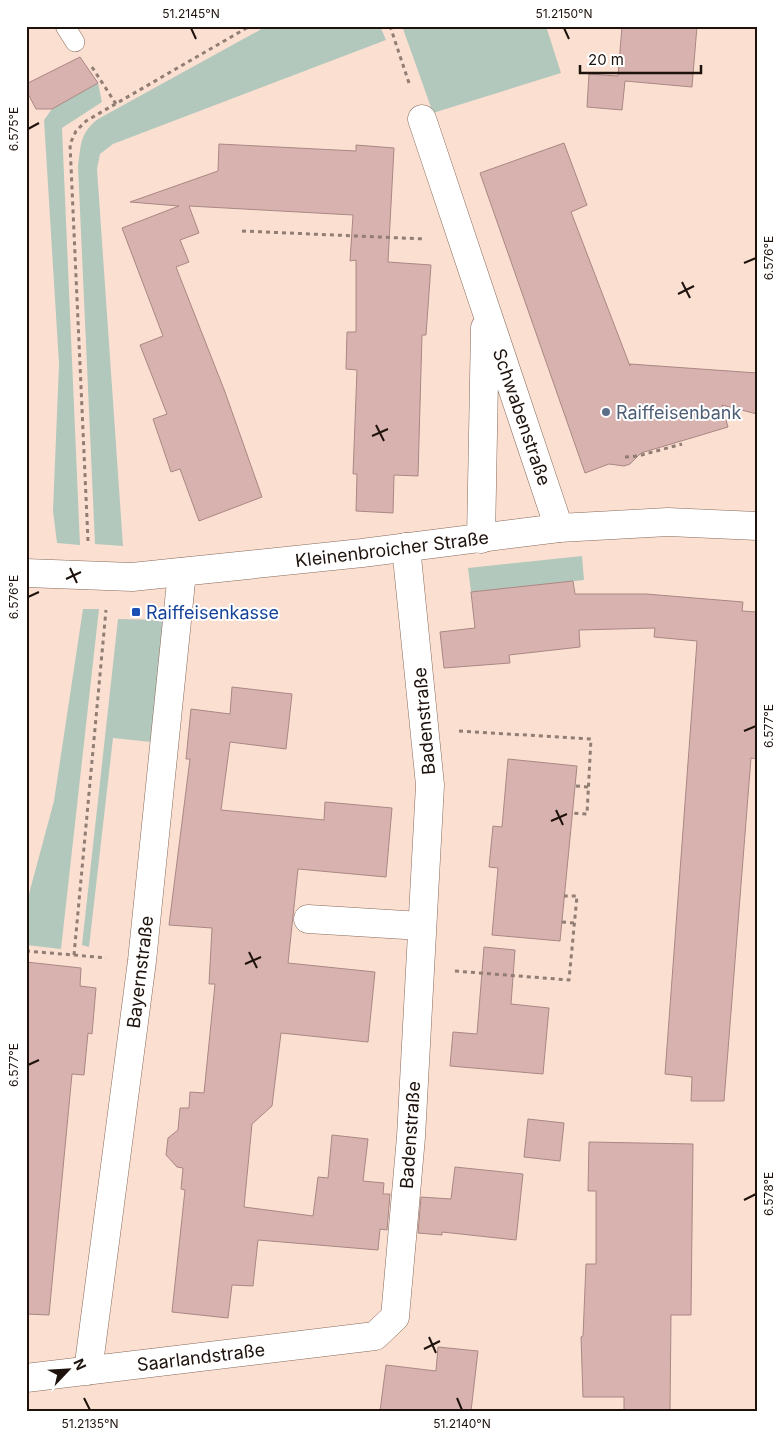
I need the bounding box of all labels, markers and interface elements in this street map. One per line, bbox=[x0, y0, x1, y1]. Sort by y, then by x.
text: 51.2145°N bbox=[162, 6, 220, 21]
text: 51.2150°N bbox=[535, 6, 593, 21]
scale bar bbox=[580, 42, 702, 74]
text: 20 m bbox=[588, 50, 624, 69]
text: 6.575°E bbox=[6, 107, 21, 151]
text: 6.576°E bbox=[761, 236, 776, 280]
street label: Schwabenstraße bbox=[489, 346, 555, 488]
place label: Raiffeisenbank bbox=[616, 402, 741, 423]
marker: Raiffeisenbank bbox=[600, 406, 612, 418]
street label: Kleinenbroicher Straße bbox=[294, 527, 490, 571]
text: 6.576°E bbox=[6, 575, 21, 619]
place label: Raiffeisenkasse bbox=[146, 602, 279, 623]
marker: Raiffeisenkasse bbox=[130, 606, 142, 618]
street label: Badenstraße bbox=[409, 666, 439, 776]
text: 6.577°E bbox=[761, 704, 776, 748]
street label: Bayernstraße bbox=[123, 914, 157, 1030]
text: 6.577°E bbox=[6, 1043, 21, 1087]
street label: Badenstraße bbox=[396, 1080, 424, 1190]
text: 6.578°E bbox=[761, 1172, 776, 1216]
street label: Saarlandstraße bbox=[136, 1339, 266, 1375]
north arrow bbox=[42, 1344, 92, 1394]
text: N bbox=[70, 1356, 90, 1373]
text: 51.2135°N bbox=[61, 1416, 119, 1431]
text: 51.2140°N bbox=[433, 1416, 491, 1431]

